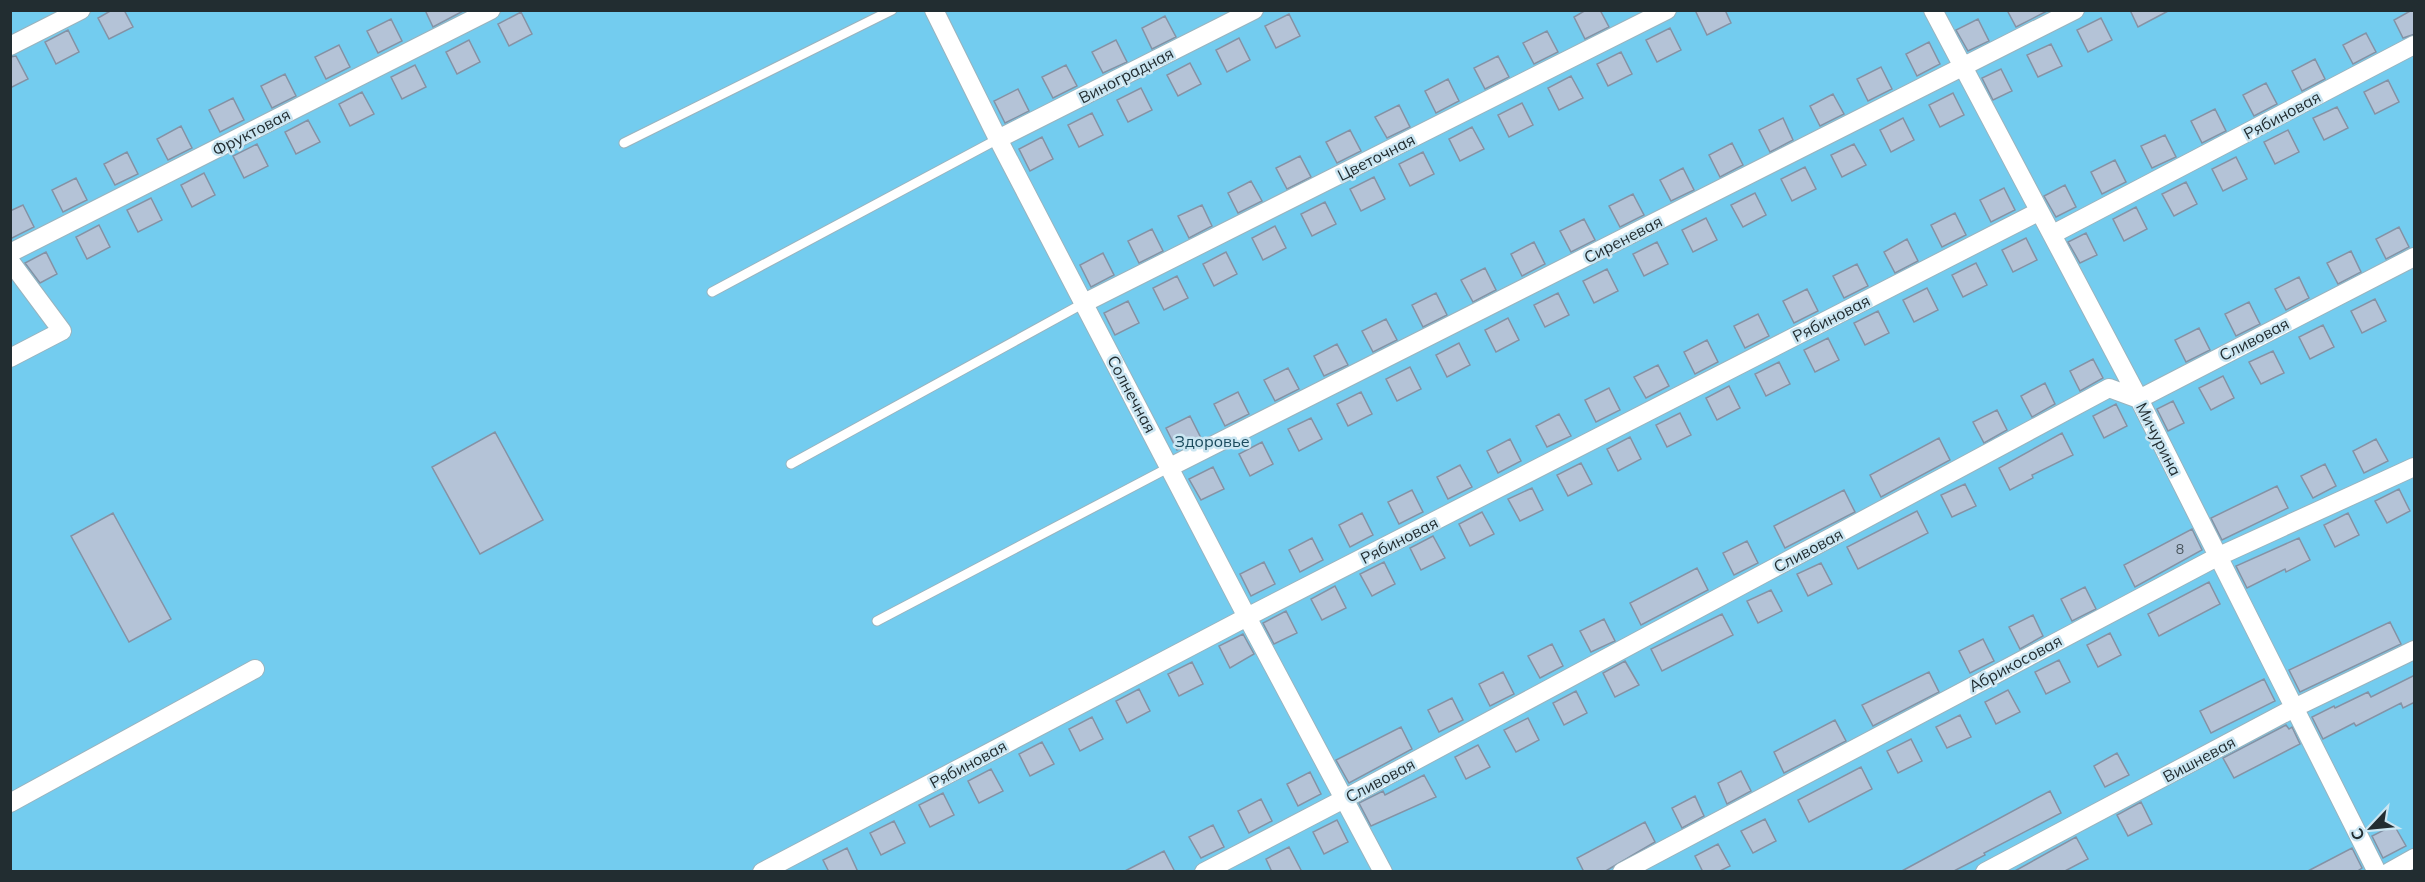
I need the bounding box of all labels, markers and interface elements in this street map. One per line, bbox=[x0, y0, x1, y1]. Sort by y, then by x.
street label: Виноградная bbox=[1075, 43, 1177, 107]
street label: Рябиновая bbox=[2240, 86, 2324, 144]
street label: Фруктовая bbox=[209, 104, 293, 160]
street label: Цветочная bbox=[1334, 129, 1418, 185]
street label: Сиреневая bbox=[1581, 211, 1665, 267]
street label: Рябиновая bbox=[1789, 290, 1873, 346]
street label: Сливовая bbox=[2216, 313, 2292, 365]
street label: Солнечная bbox=[1103, 352, 1161, 436]
street label: Мичурина bbox=[2132, 399, 2186, 479]
park label: Здоровье bbox=[1174, 431, 1250, 451]
street label: Рябиновая bbox=[1357, 512, 1441, 568]
street label: Сливовая bbox=[1770, 523, 1846, 577]
house number: 8 bbox=[2176, 540, 2184, 558]
street label: Абрикосовая bbox=[1965, 630, 2065, 696]
street label: Вишневая bbox=[2159, 732, 2239, 786]
street label: Рябиновая bbox=[926, 735, 1010, 793]
street label: Сливовая bbox=[1342, 753, 1418, 807]
north arrow bbox=[2341, 798, 2401, 858]
text: С bbox=[2346, 825, 2369, 844]

